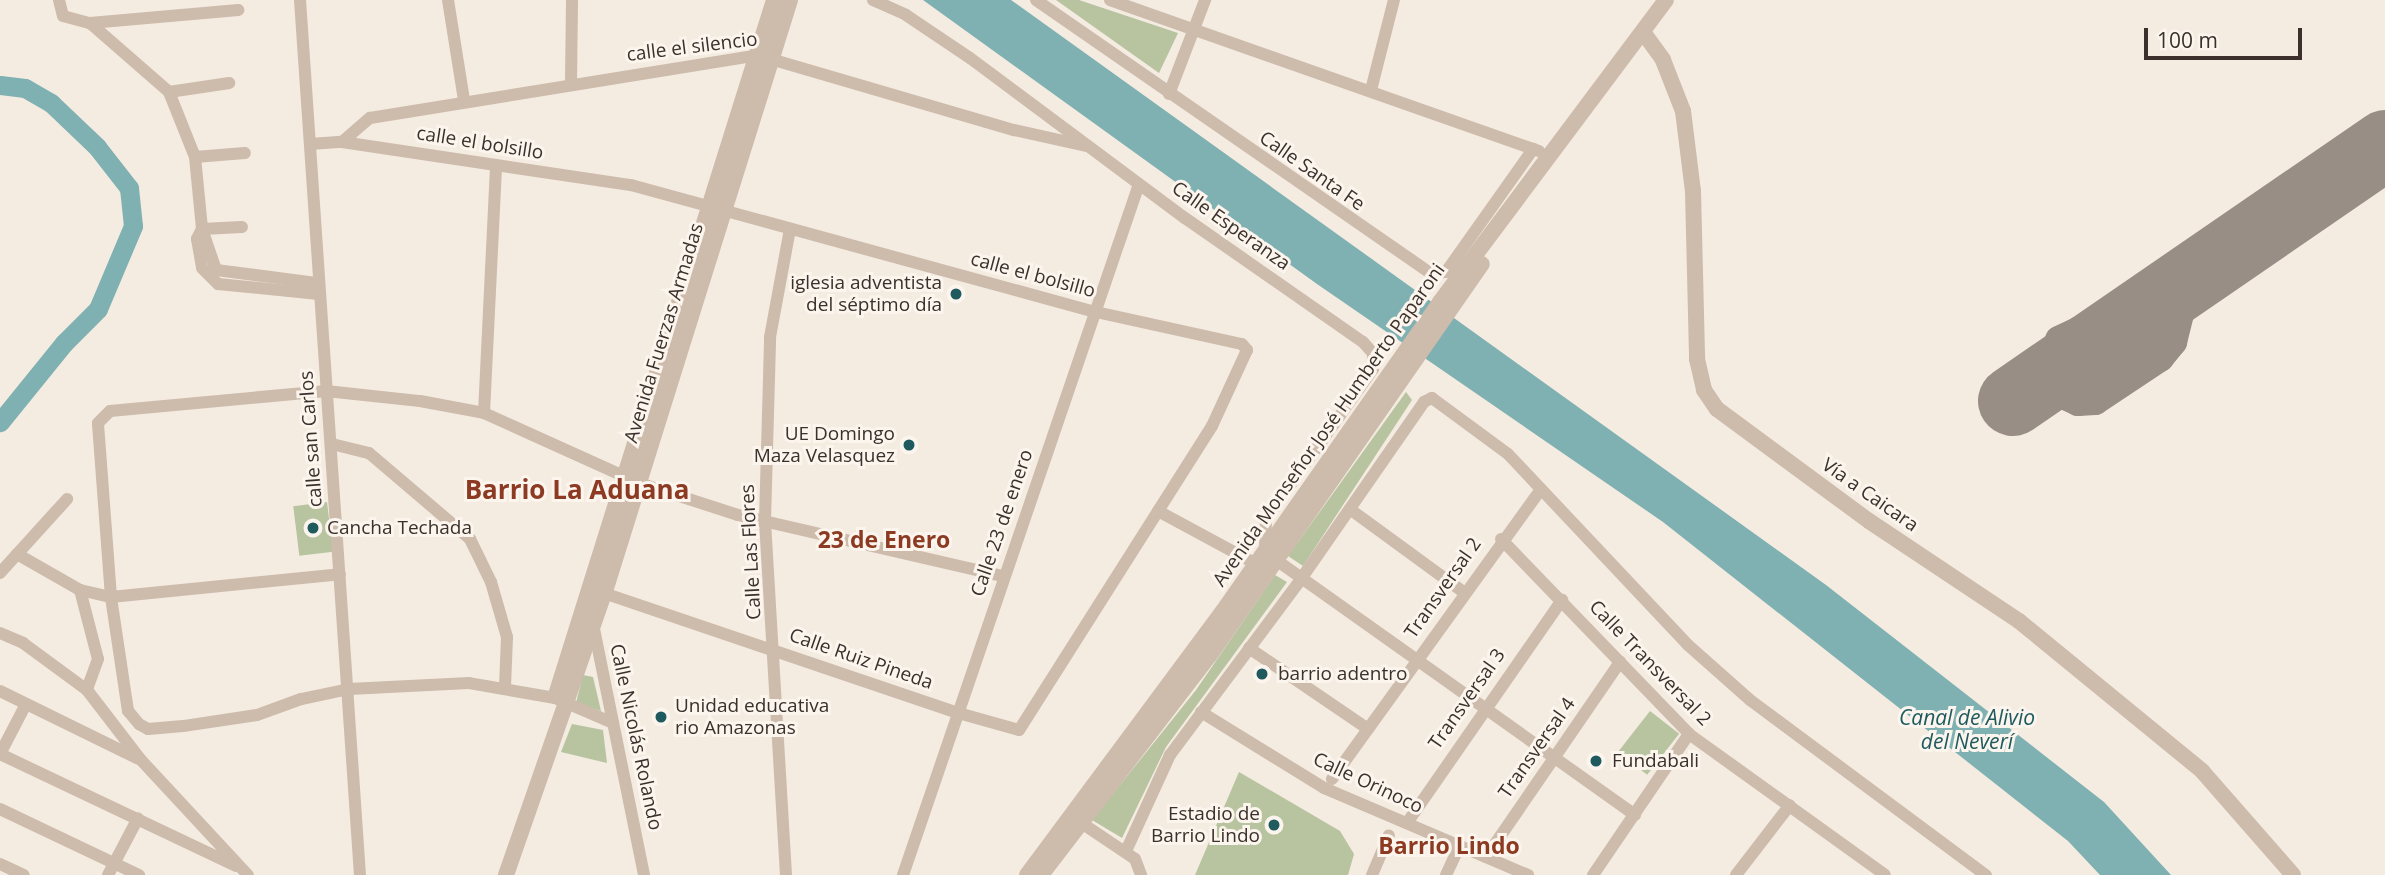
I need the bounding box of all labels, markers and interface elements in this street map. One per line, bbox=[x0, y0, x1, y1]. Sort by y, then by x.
scale bar bbox=[2147, 14, 2304, 58]
text: 100 m bbox=[2157, 26, 2218, 54]
street label: calle el silencio bbox=[625, 28, 759, 66]
street label: calle el bolsillo bbox=[415, 122, 545, 164]
street label: Calle Santa Fe bbox=[1255, 126, 1369, 216]
street label: Calle Esperanza bbox=[1168, 177, 1294, 275]
street label: Avenida Fuerzas Armadas bbox=[620, 221, 708, 445]
street label: calle el bolsillo bbox=[968, 247, 1098, 303]
street label: Avenida Monseñor José Humberto Paparoni bbox=[1208, 259, 1450, 591]
place label: iglesia adventista del séptimo día bbox=[790, 272, 942, 316]
marker: iglesia adventista del séptimo día bbox=[948, 286, 964, 302]
street label: calle san Carlos bbox=[295, 370, 327, 508]
place label: UE Domingo Maza Velasquez bbox=[754, 423, 895, 467]
marker: UE Domingo Maza Velasquez bbox=[901, 437, 917, 453]
street label: Calle 23 de enero bbox=[966, 447, 1038, 599]
street label: Vía a Caicara bbox=[1817, 453, 1923, 537]
district label: Barrio La Aduana bbox=[465, 474, 689, 506]
street label: Calle Las Flores bbox=[736, 484, 766, 620]
place label: Cancha Techada bbox=[327, 517, 472, 539]
marker: Cancha Techada bbox=[305, 520, 321, 536]
district label: 23 de Enero bbox=[818, 525, 950, 553]
street label: Transversal 2 bbox=[1400, 533, 1486, 643]
street label: Calle Transversal 2 bbox=[1584, 596, 1716, 730]
street label: Calle Ruiz Pineda bbox=[786, 624, 936, 694]
street label: Calle Nicolás Rolando bbox=[605, 642, 667, 832]
street label: Transversal 3 bbox=[1424, 644, 1510, 754]
place label: barrio adentro bbox=[1278, 663, 1407, 685]
marker: barrio adentro bbox=[1252, 664, 1272, 684]
street label: Transversal 4 bbox=[1494, 693, 1580, 803]
place label: Unidad educativa rio Amazonas bbox=[675, 695, 829, 739]
water label: Canal de Alivio del Neverí bbox=[1899, 704, 2035, 754]
marker: Unidad educativa rio Amazonas bbox=[653, 709, 669, 725]
street label: Calle Orinoco bbox=[1309, 748, 1427, 818]
place label: Fundabali bbox=[1612, 750, 1699, 772]
marker: Fundabali bbox=[1586, 751, 1606, 771]
place label: Estadio de Barrio Lindo bbox=[1151, 803, 1260, 847]
marker: Estadio de Barrio Lindo bbox=[1266, 817, 1282, 833]
district label: Barrio Lindo bbox=[1378, 831, 1520, 859]

